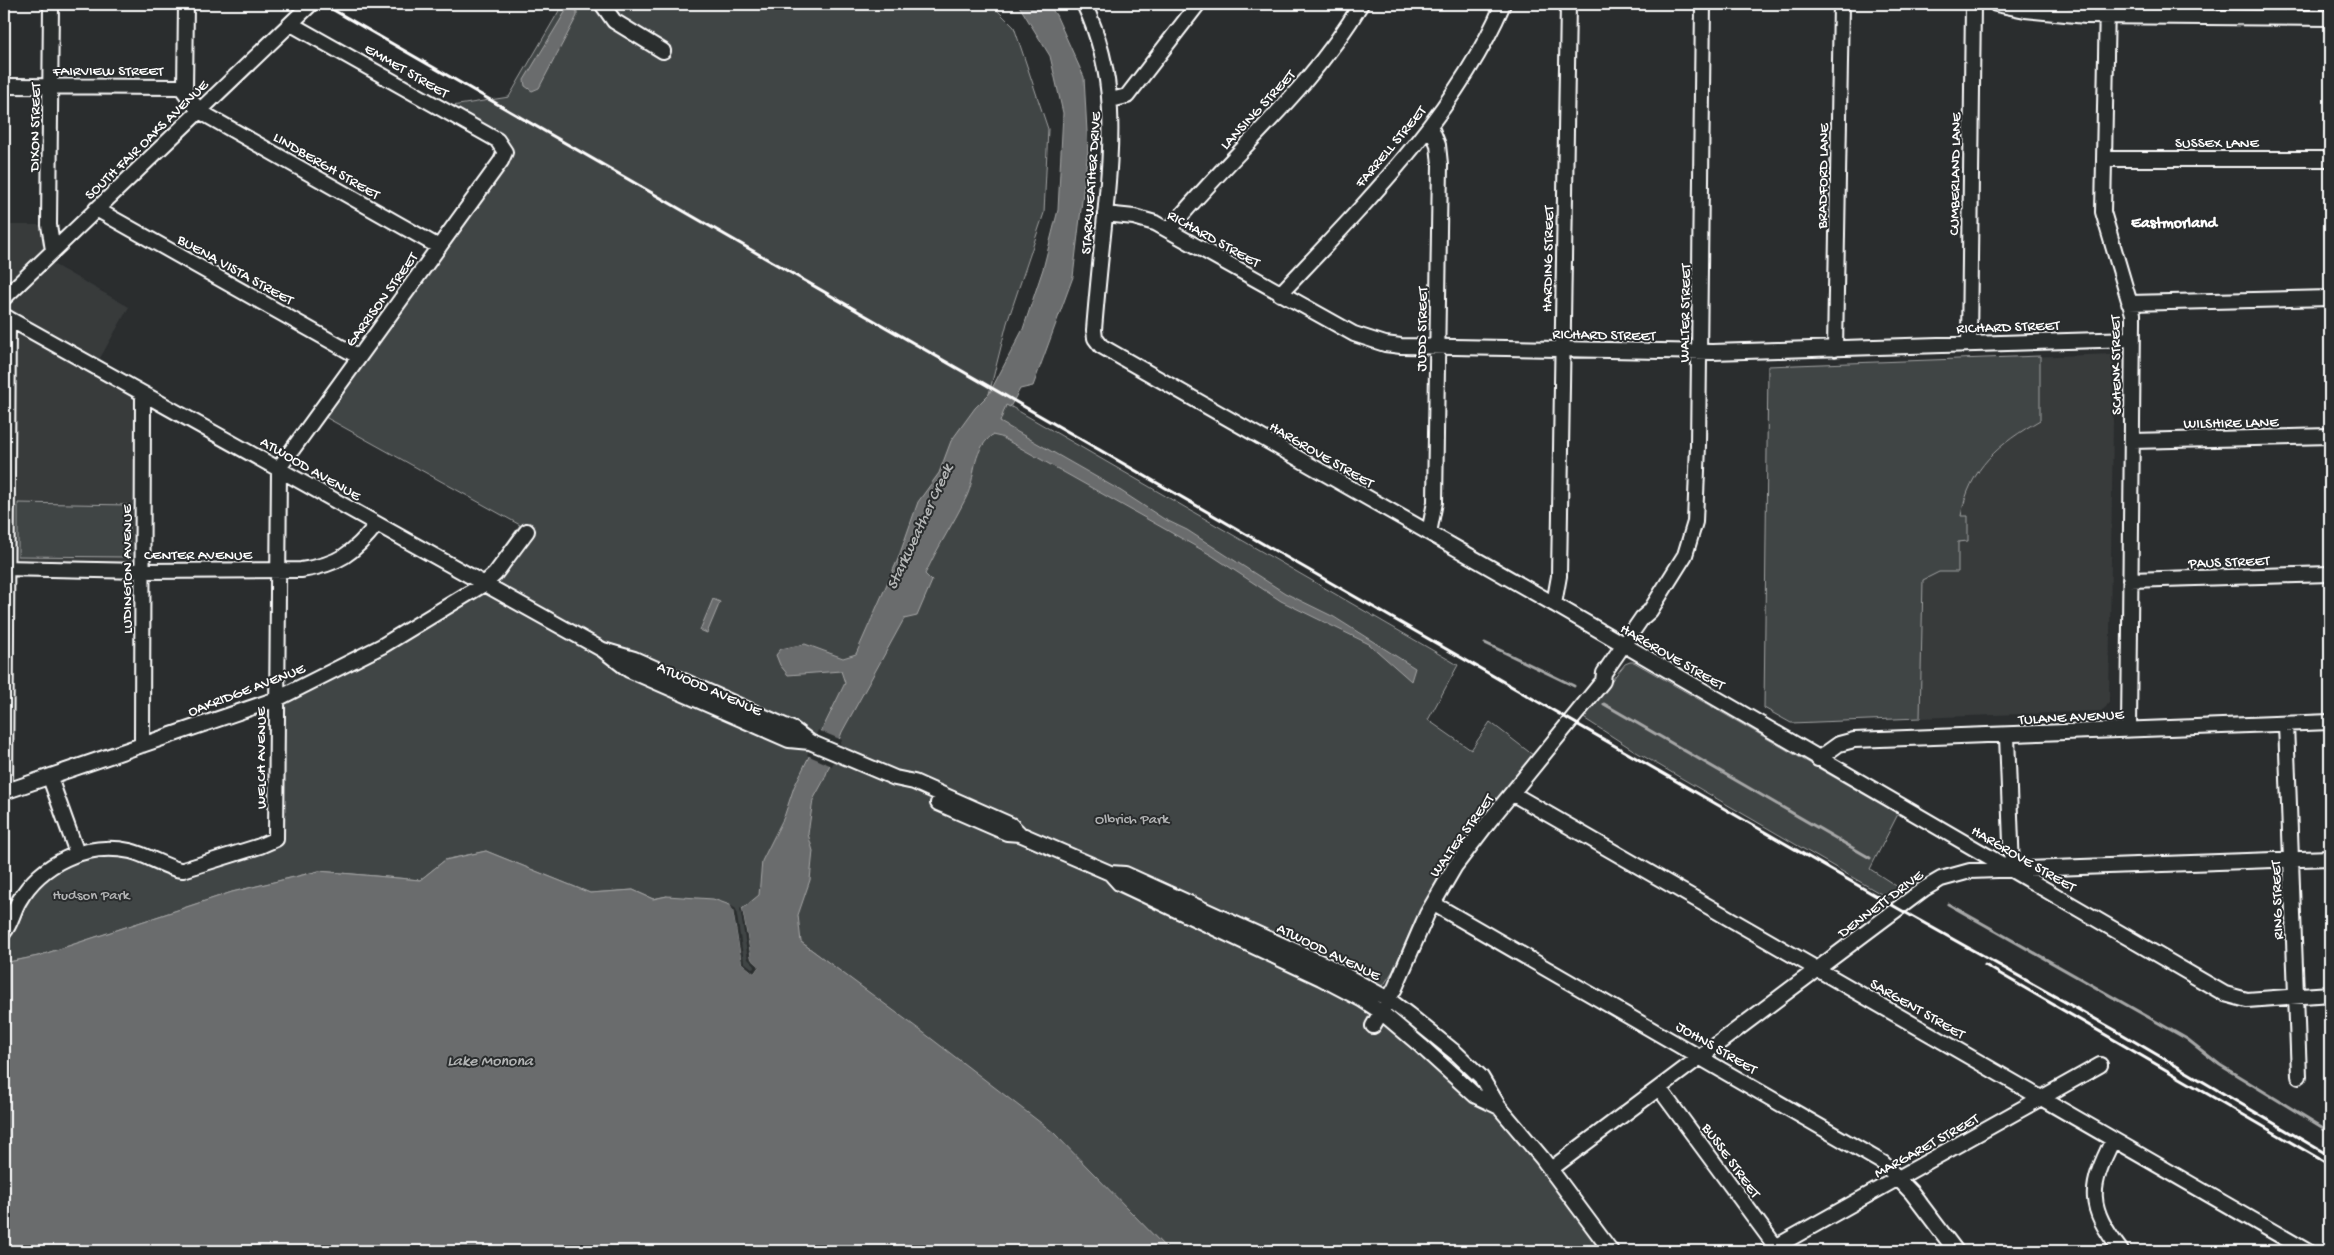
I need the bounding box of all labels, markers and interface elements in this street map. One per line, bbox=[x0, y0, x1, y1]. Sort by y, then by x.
street label: EMMET STREET bbox=[361, 40, 452, 104]
street label: FAIRVIEW STREET bbox=[52, 63, 165, 81]
street label: LANSING STREET bbox=[1217, 66, 1301, 154]
street label: SOUTH FAIR OAKS AVENUE bbox=[82, 76, 213, 204]
street label: DIXON STREET bbox=[26, 81, 46, 173]
street label: FARRELL STREET bbox=[1351, 102, 1432, 193]
street label: STARKWEATHER DRIVE bbox=[1078, 111, 1106, 255]
street label: CUMBERLAND LANE bbox=[1946, 112, 1966, 236]
street label: BRADFORD LANE bbox=[1814, 122, 1834, 230]
street label: LINDBERGH STREET bbox=[269, 129, 384, 205]
street label: SUSSEX LANE bbox=[2175, 135, 2260, 153]
street label: HARDING STREET bbox=[1539, 204, 1559, 312]
street label: RICHARD STREET bbox=[1164, 207, 1264, 273]
district label: Eastmorland bbox=[2131, 215, 2219, 234]
street label: BUENA VISTA STREET bbox=[173, 231, 297, 311]
street label: GARRISON STREET bbox=[342, 249, 424, 351]
street label: WALTER STREET bbox=[1676, 262, 1696, 363]
street label: JUDD STREET bbox=[1413, 285, 1433, 372]
street label: SCHENK STREET bbox=[2107, 314, 2127, 415]
street label: RICHARD STREET bbox=[1956, 317, 2061, 339]
street label: RICHARD STREET bbox=[1552, 326, 1657, 346]
street label: WILSHIRE LANE bbox=[2183, 414, 2279, 434]
street label: HARGROVE STREET bbox=[1265, 418, 1378, 494]
street label: ATWOOD AVENUE bbox=[257, 434, 364, 506]
water label: Starkweather Creek bbox=[884, 460, 959, 593]
street label: LUDINGTON AVENUE bbox=[119, 504, 137, 634]
street label: CENTER AVENUE bbox=[144, 547, 253, 565]
street label: PAUS STREET bbox=[2187, 553, 2271, 573]
street label: HARGROVE STREET bbox=[1616, 620, 1729, 696]
street label: ATWOOD AVENUE bbox=[654, 659, 765, 721]
street label: OAKRIDGE AVENUE bbox=[186, 660, 308, 722]
street label: WELCH AVENUE bbox=[253, 706, 271, 809]
street label: TULANE AVENUE bbox=[2017, 706, 2125, 730]
street label: WALTER STREET bbox=[1426, 790, 1500, 881]
park label: Olbrich Park bbox=[1095, 811, 1170, 829]
street label: HARGROVE STREET bbox=[1967, 822, 2080, 898]
street label: RING STREET bbox=[2268, 859, 2288, 940]
street label: DENNETT DRIVE bbox=[1834, 866, 1928, 943]
park label: Hudson Park bbox=[53, 887, 131, 905]
street label: ATWOOD AVENUE bbox=[1273, 920, 1383, 986]
street label: SARGENT STREET bbox=[1866, 975, 1969, 1045]
street label: JOHNS STREET bbox=[1672, 1018, 1761, 1080]
water label: Lake Monona bbox=[447, 1053, 534, 1072]
street label: MARGARET STREET bbox=[1871, 1110, 1984, 1183]
street label: BUSSE STREET bbox=[1697, 1119, 1764, 1203]

